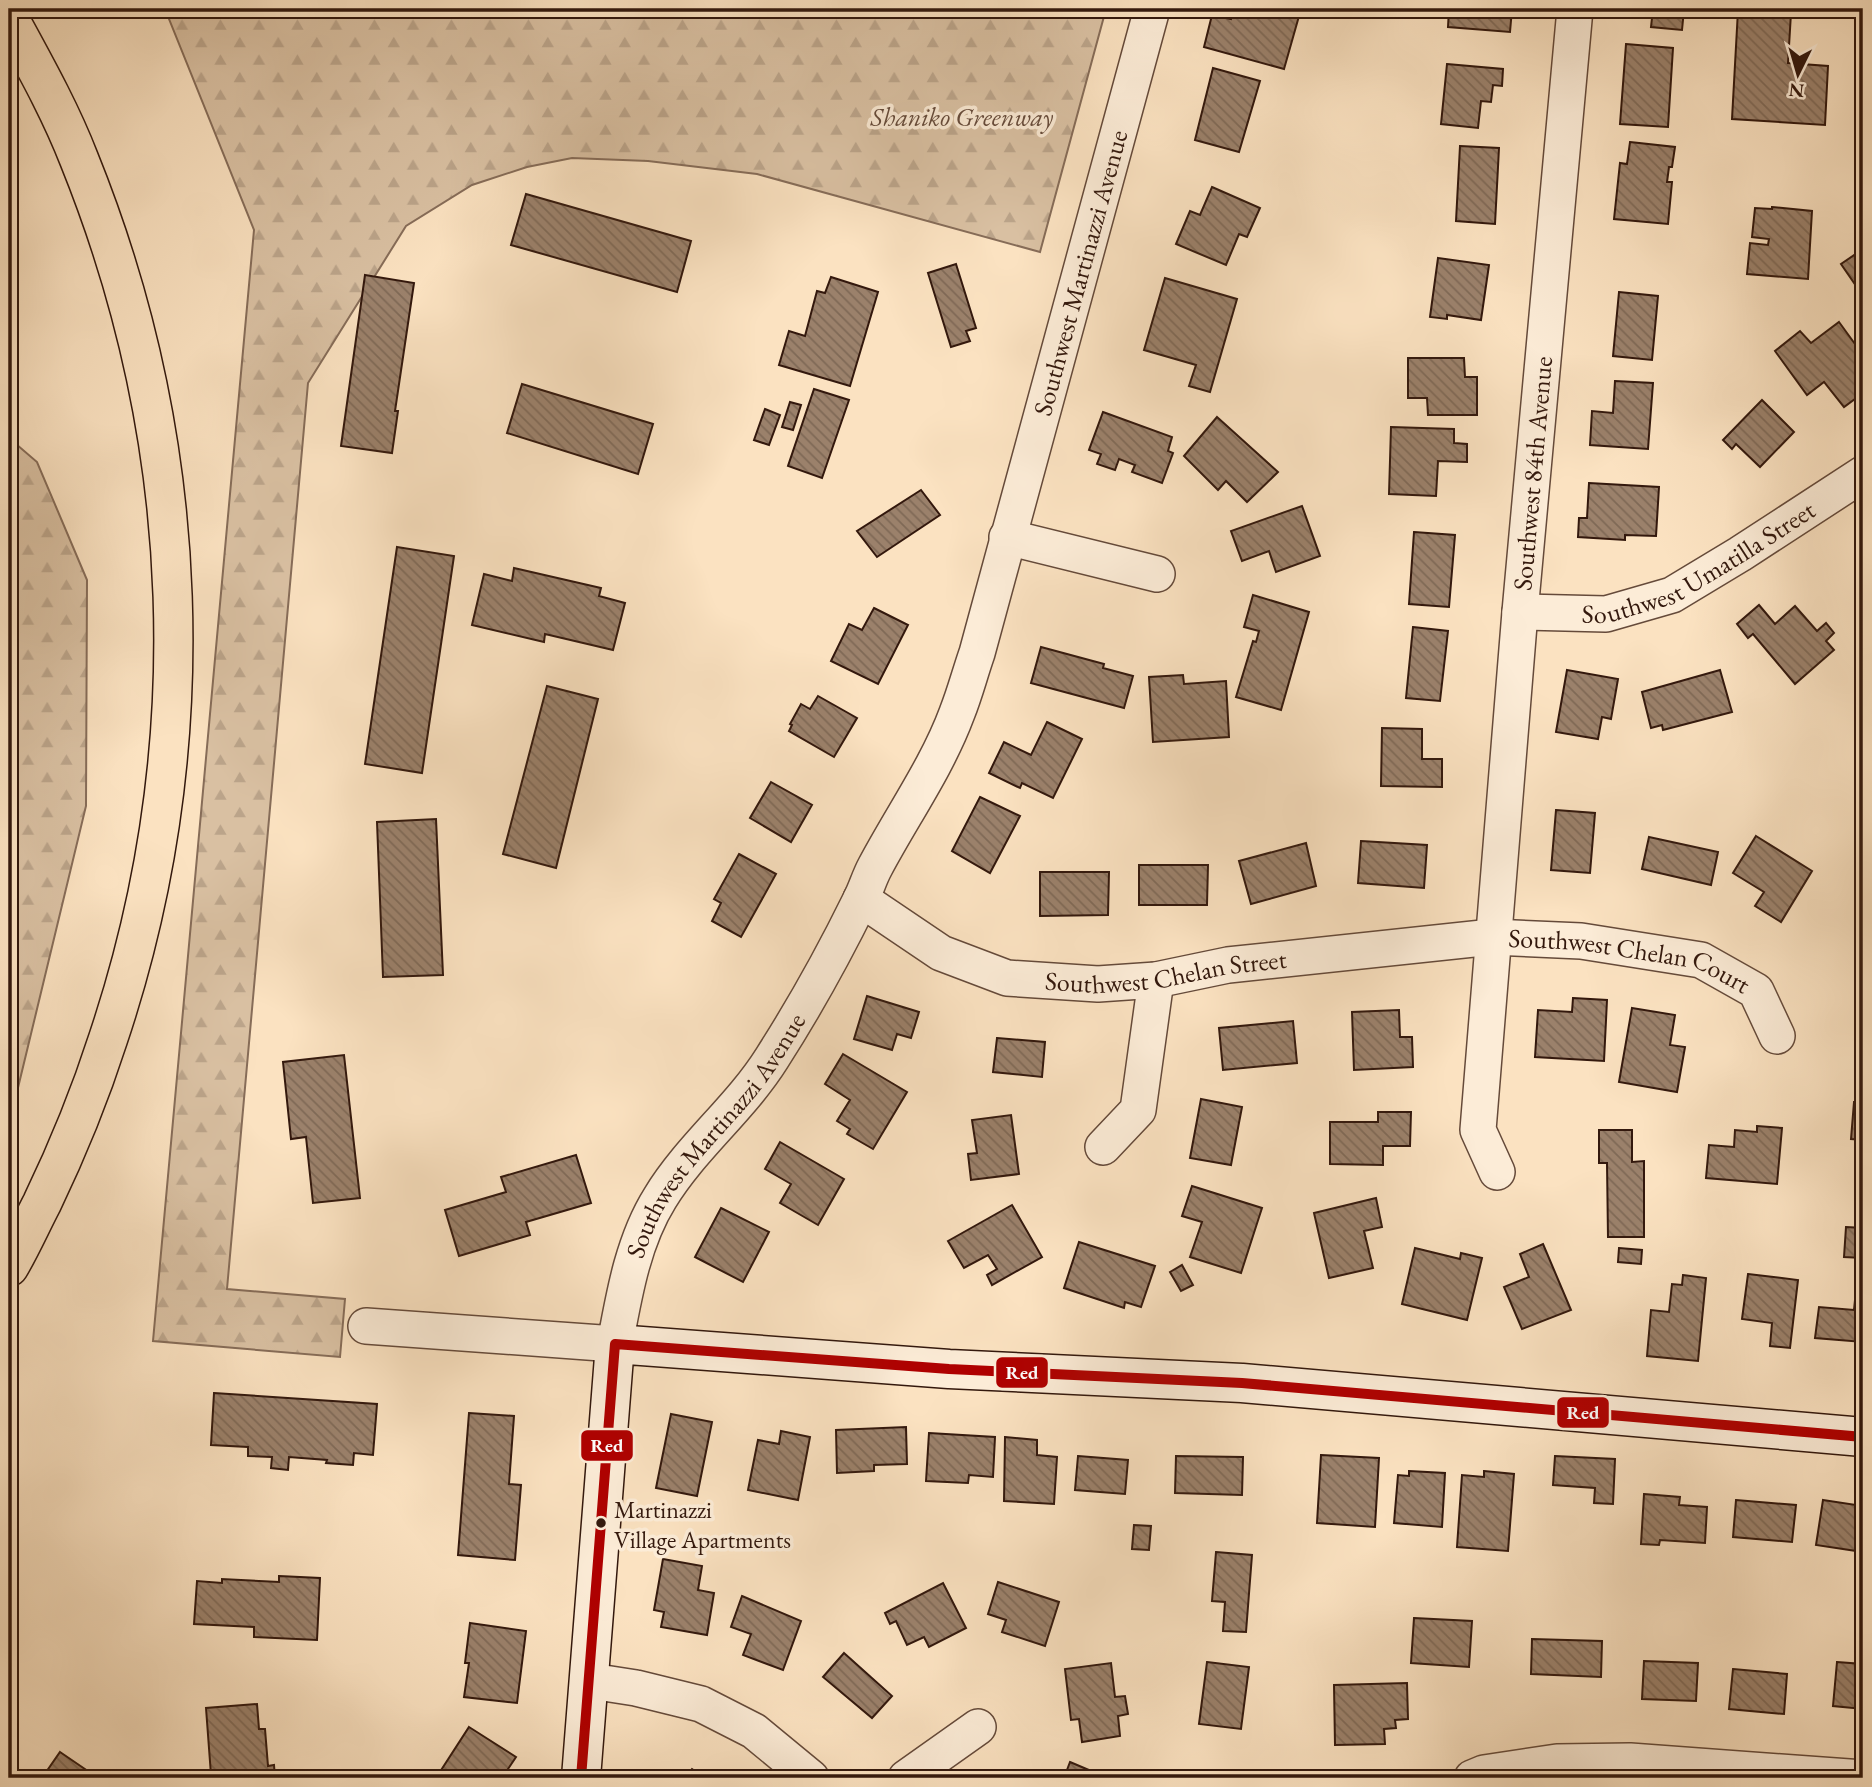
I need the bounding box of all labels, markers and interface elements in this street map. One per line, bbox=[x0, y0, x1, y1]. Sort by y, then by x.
north arrow bbox=[1764, 38, 1834, 108]
text: N bbox=[1787, 77, 1805, 104]
park label: Shaniko Greenway bbox=[870, 100, 1054, 134]
street label: Southwest Martinazzi Avenue bbox=[1025, 126, 1135, 419]
street label: Southwest 84th Avenue bbox=[1505, 355, 1560, 592]
street label: Southwest Umatilla Street bbox=[1581, 493, 1821, 631]
street label: Southwest Chelan Court bbox=[1508, 921, 1756, 1001]
street label: Southwest Chelan Street bbox=[1044, 942, 1288, 1001]
street label: Southwest Martinazzi Avenue bbox=[618, 1006, 813, 1262]
line badge: Red bbox=[995, 1356, 1049, 1389]
text: Red bbox=[1006, 1360, 1039, 1385]
line badge: Red bbox=[1556, 1396, 1610, 1429]
text: Red bbox=[1567, 1400, 1600, 1425]
line badge: Red bbox=[580, 1429, 634, 1462]
text: Red bbox=[591, 1433, 624, 1458]
place label: Martinazzi Village Apartments bbox=[614, 1494, 791, 1555]
marker: Martinazzi Village Apartments bbox=[594, 1516, 608, 1530]

